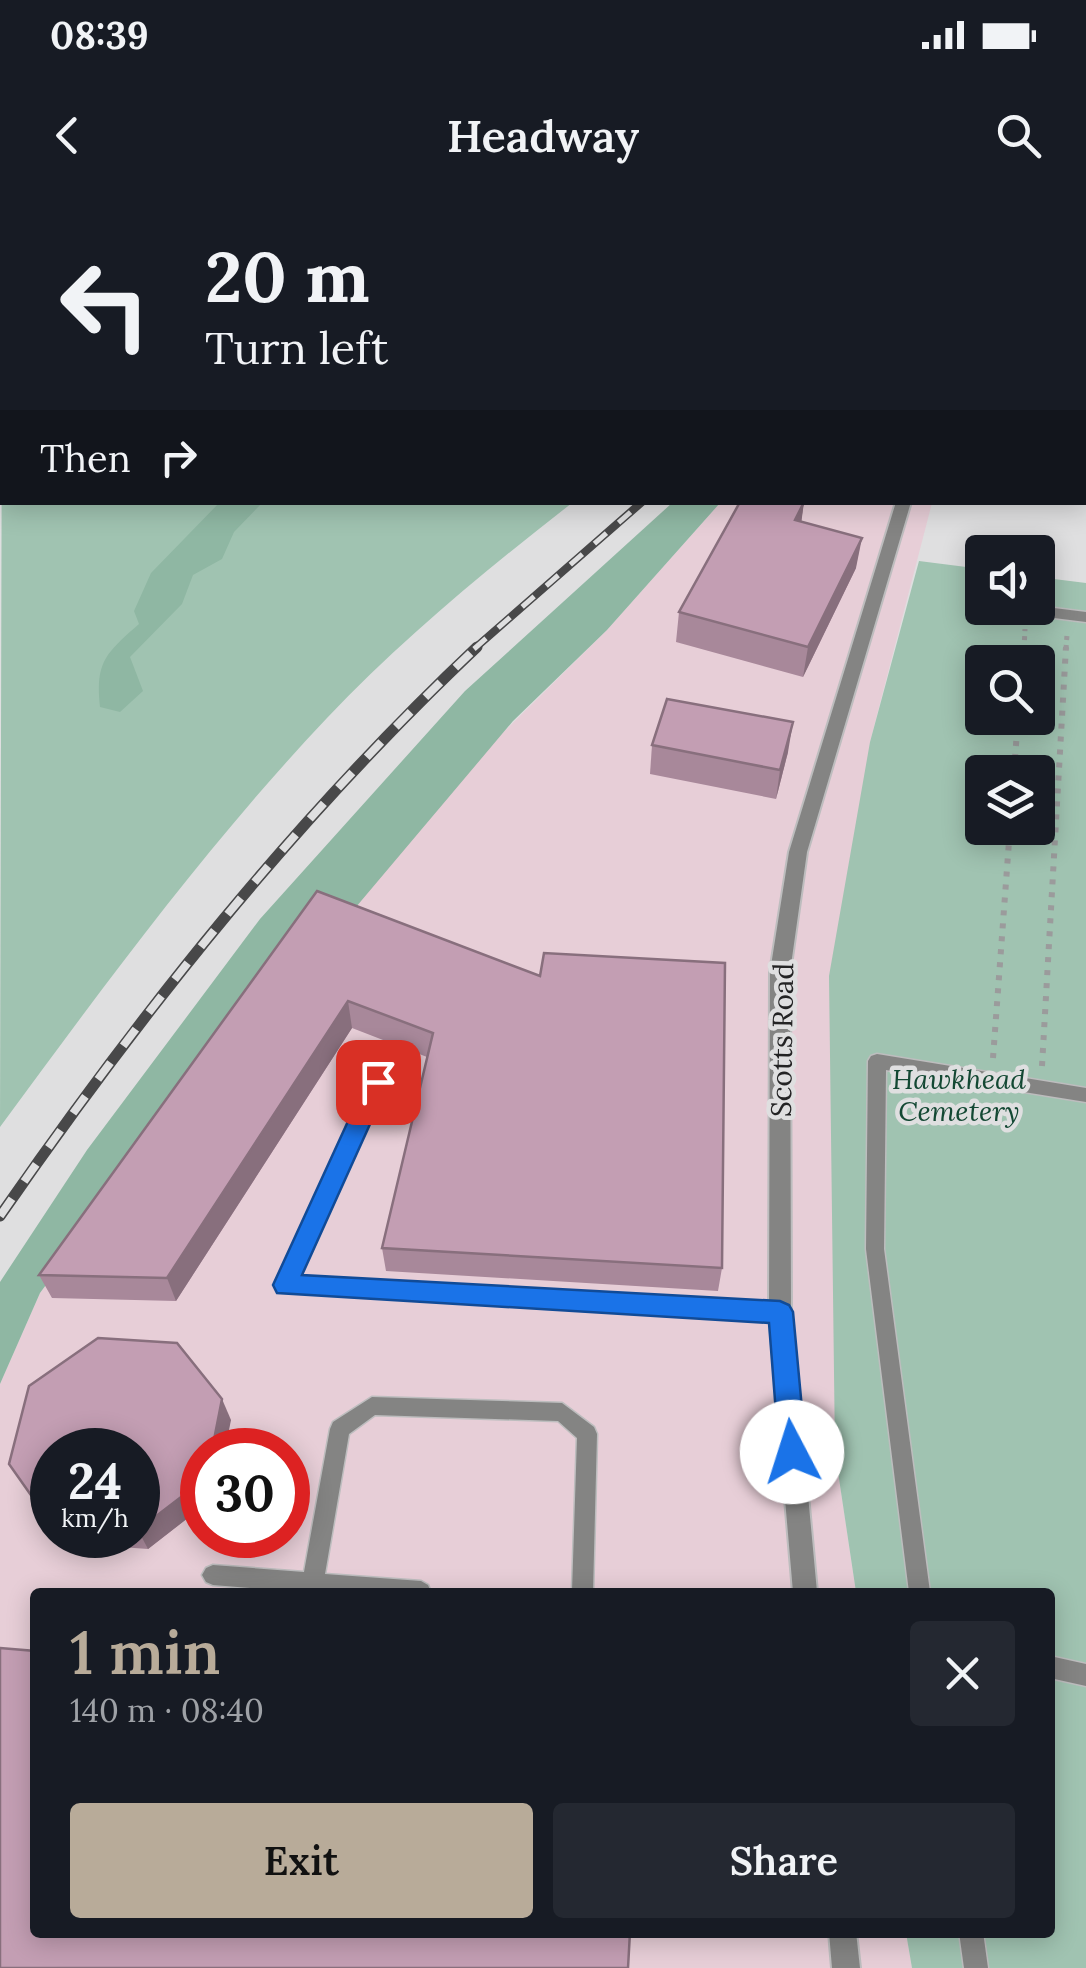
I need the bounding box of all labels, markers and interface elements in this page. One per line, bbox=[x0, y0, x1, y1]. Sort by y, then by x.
text: 08:39 bbox=[50, 11, 149, 59]
text: Headway bbox=[447, 107, 639, 164]
icon: back bbox=[40, 108, 95, 163]
icon: search bbox=[991, 108, 1046, 163]
text: 20 m bbox=[205, 232, 370, 321]
icon: left bbox=[40, 240, 170, 370]
text: Turn left bbox=[205, 319, 388, 376]
icon: right bbox=[151, 430, 206, 485]
text: Then bbox=[40, 434, 131, 482]
map controls bbox=[965, 535, 1055, 845]
button: sound bbox=[965, 535, 1055, 625]
button: search bbox=[965, 645, 1055, 735]
button: layers bbox=[965, 755, 1055, 845]
street label: Scotts Road bbox=[763, 963, 801, 1117]
pin bbox=[336, 1040, 421, 1125]
icon: arrive bbox=[351, 1055, 406, 1110]
park label: Hawkhead Cemetery bbox=[892, 1061, 1026, 1129]
position arrow bbox=[740, 1400, 844, 1504]
speed limit sign: 30 bbox=[180, 1428, 310, 1558]
text: 24 bbox=[68, 1449, 122, 1513]
text: km/h bbox=[61, 1502, 129, 1534]
text: 1 min bbox=[70, 1614, 220, 1690]
button: close bbox=[910, 1621, 1015, 1726]
text: 140 m · 08:40 bbox=[70, 1690, 264, 1731]
button: Exit bbox=[70, 1803, 533, 1918]
button: Share bbox=[553, 1803, 1015, 1918]

